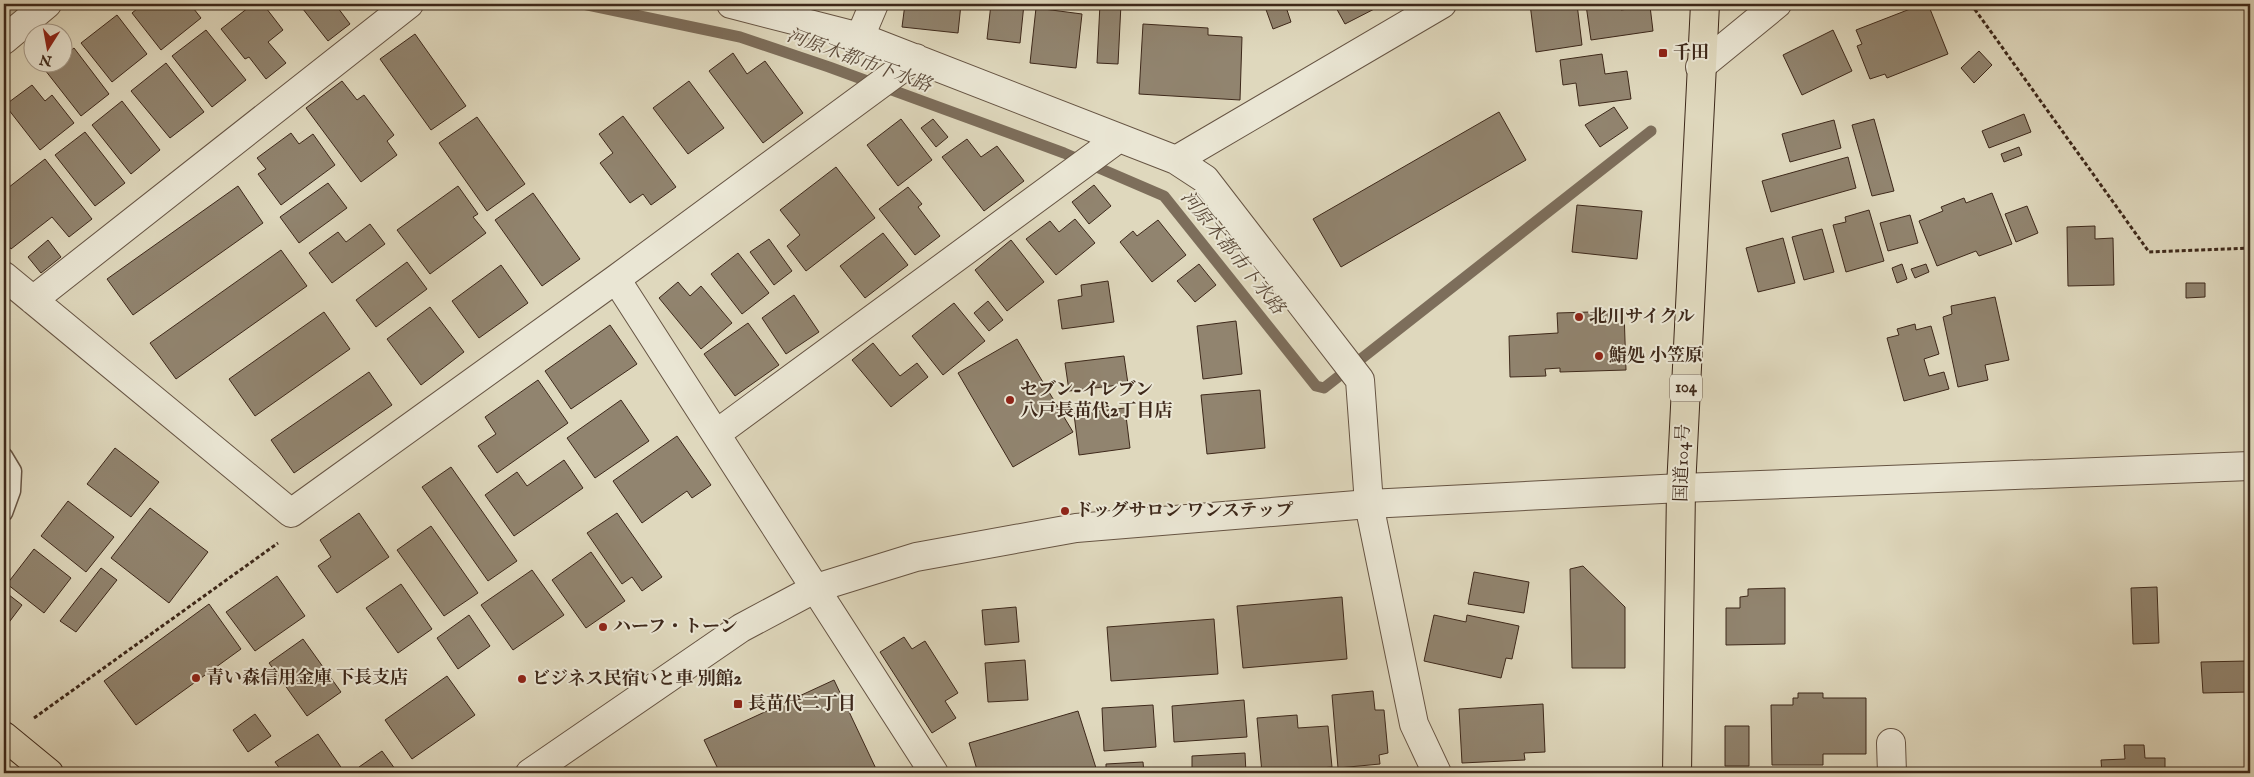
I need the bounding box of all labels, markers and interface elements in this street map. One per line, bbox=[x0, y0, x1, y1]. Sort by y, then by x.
north arrow bbox=[22, 22, 72, 72]
water label: 河原木都市下水路 bbox=[783, 24, 936, 99]
place label: 千田 bbox=[1673, 42, 1709, 65]
marker: 千田 bbox=[1657, 47, 1669, 59]
text: N bbox=[38, 50, 54, 70]
water label: 河原木都市下水路 bbox=[1175, 186, 1290, 321]
place label: 北川サイクル bbox=[1589, 306, 1695, 329]
marker: 北川サイクル bbox=[1573, 311, 1585, 323]
place label: 鮨処 小笠原 bbox=[1609, 345, 1703, 368]
marker: 鮨処 小笠原 bbox=[1593, 350, 1605, 362]
road number: 104 bbox=[1670, 374, 1702, 402]
place label: セブン-イレブン 八戸長苗代2丁目店 bbox=[1020, 379, 1172, 423]
marker: セブン-イレブン 八戸長苗代2丁目店 bbox=[1004, 394, 1016, 406]
street label: 国道104号 bbox=[1670, 423, 1696, 503]
place label: ドッグサロン ワンステップ bbox=[1075, 500, 1293, 523]
marker: ドッグサロン ワンステップ bbox=[1059, 505, 1071, 517]
place label: ハーフ・トーン bbox=[613, 616, 738, 639]
marker: ハーフ・トーン bbox=[597, 621, 609, 633]
place label: 青い森信用金庫 下長支店 bbox=[206, 667, 408, 690]
place label: ビジネス民宿いと車 別館2 bbox=[532, 668, 742, 691]
marker: 青い森信用金庫 下長支店 bbox=[190, 672, 202, 684]
marker: ビジネス民宿いと車 別館2 bbox=[516, 673, 528, 685]
place label: 長苗代二丁目 bbox=[748, 693, 856, 716]
marker: 長苗代二丁目 bbox=[732, 698, 744, 710]

